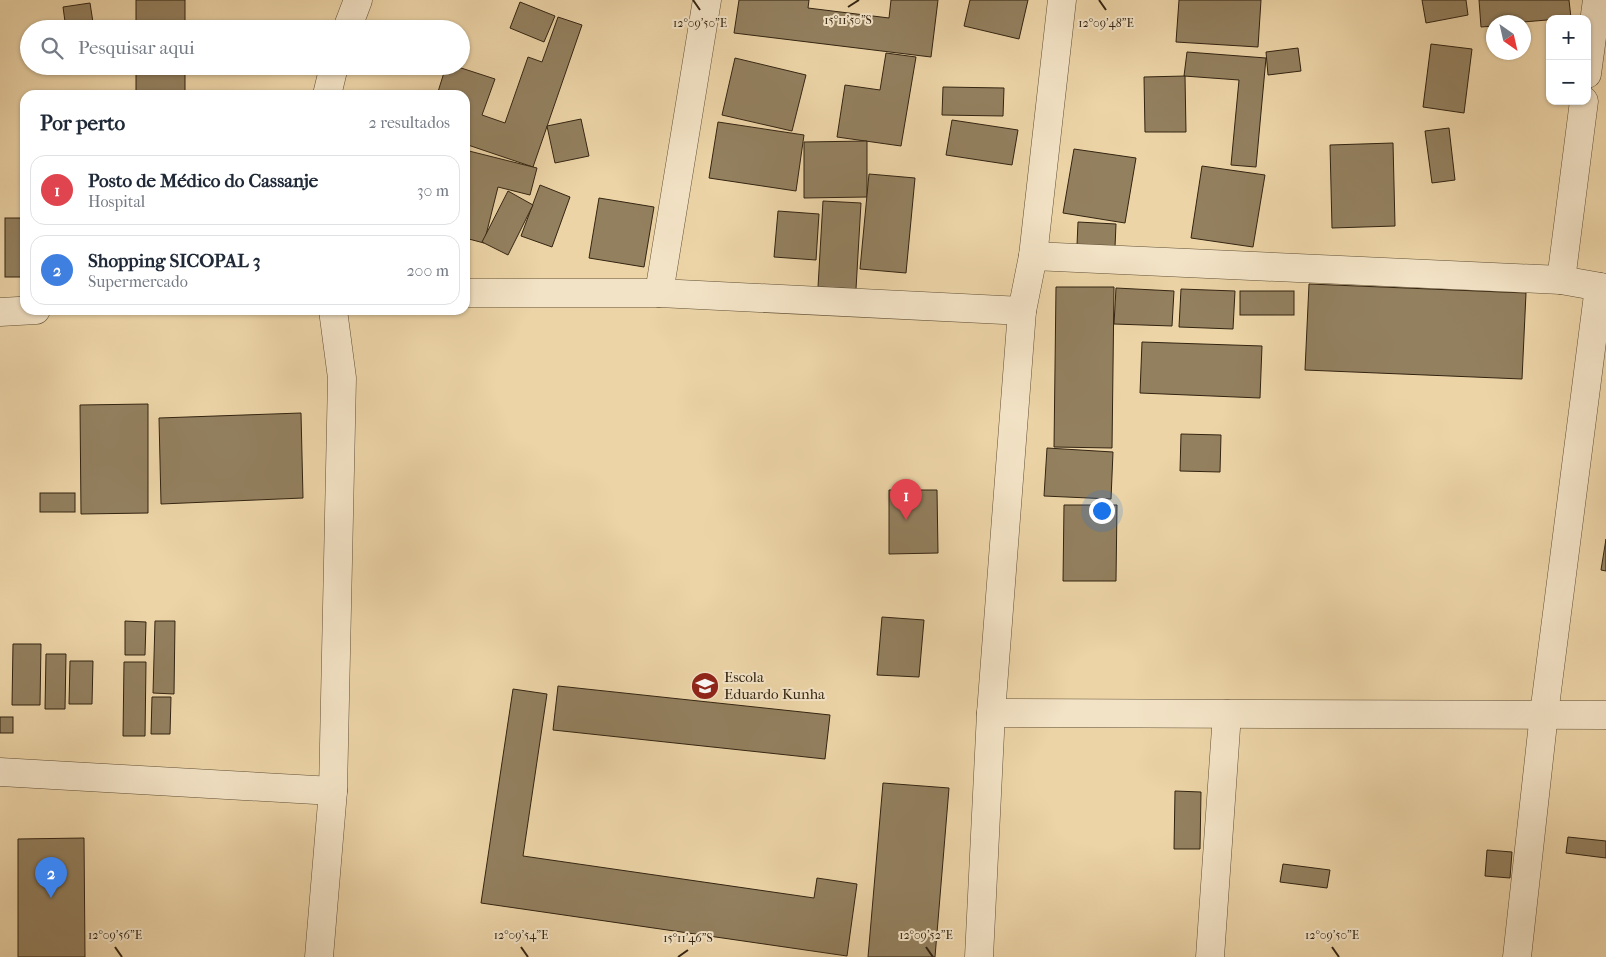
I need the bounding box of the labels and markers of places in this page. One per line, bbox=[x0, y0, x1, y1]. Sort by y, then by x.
pin: 1 bbox=[890, 479, 922, 520]
place label: Escola Eduardo Kunha bbox=[724, 668, 826, 703]
school or university icon: Escola Eduardo Kunha bbox=[690, 671, 720, 701]
pin: 2 bbox=[35, 857, 67, 898]

